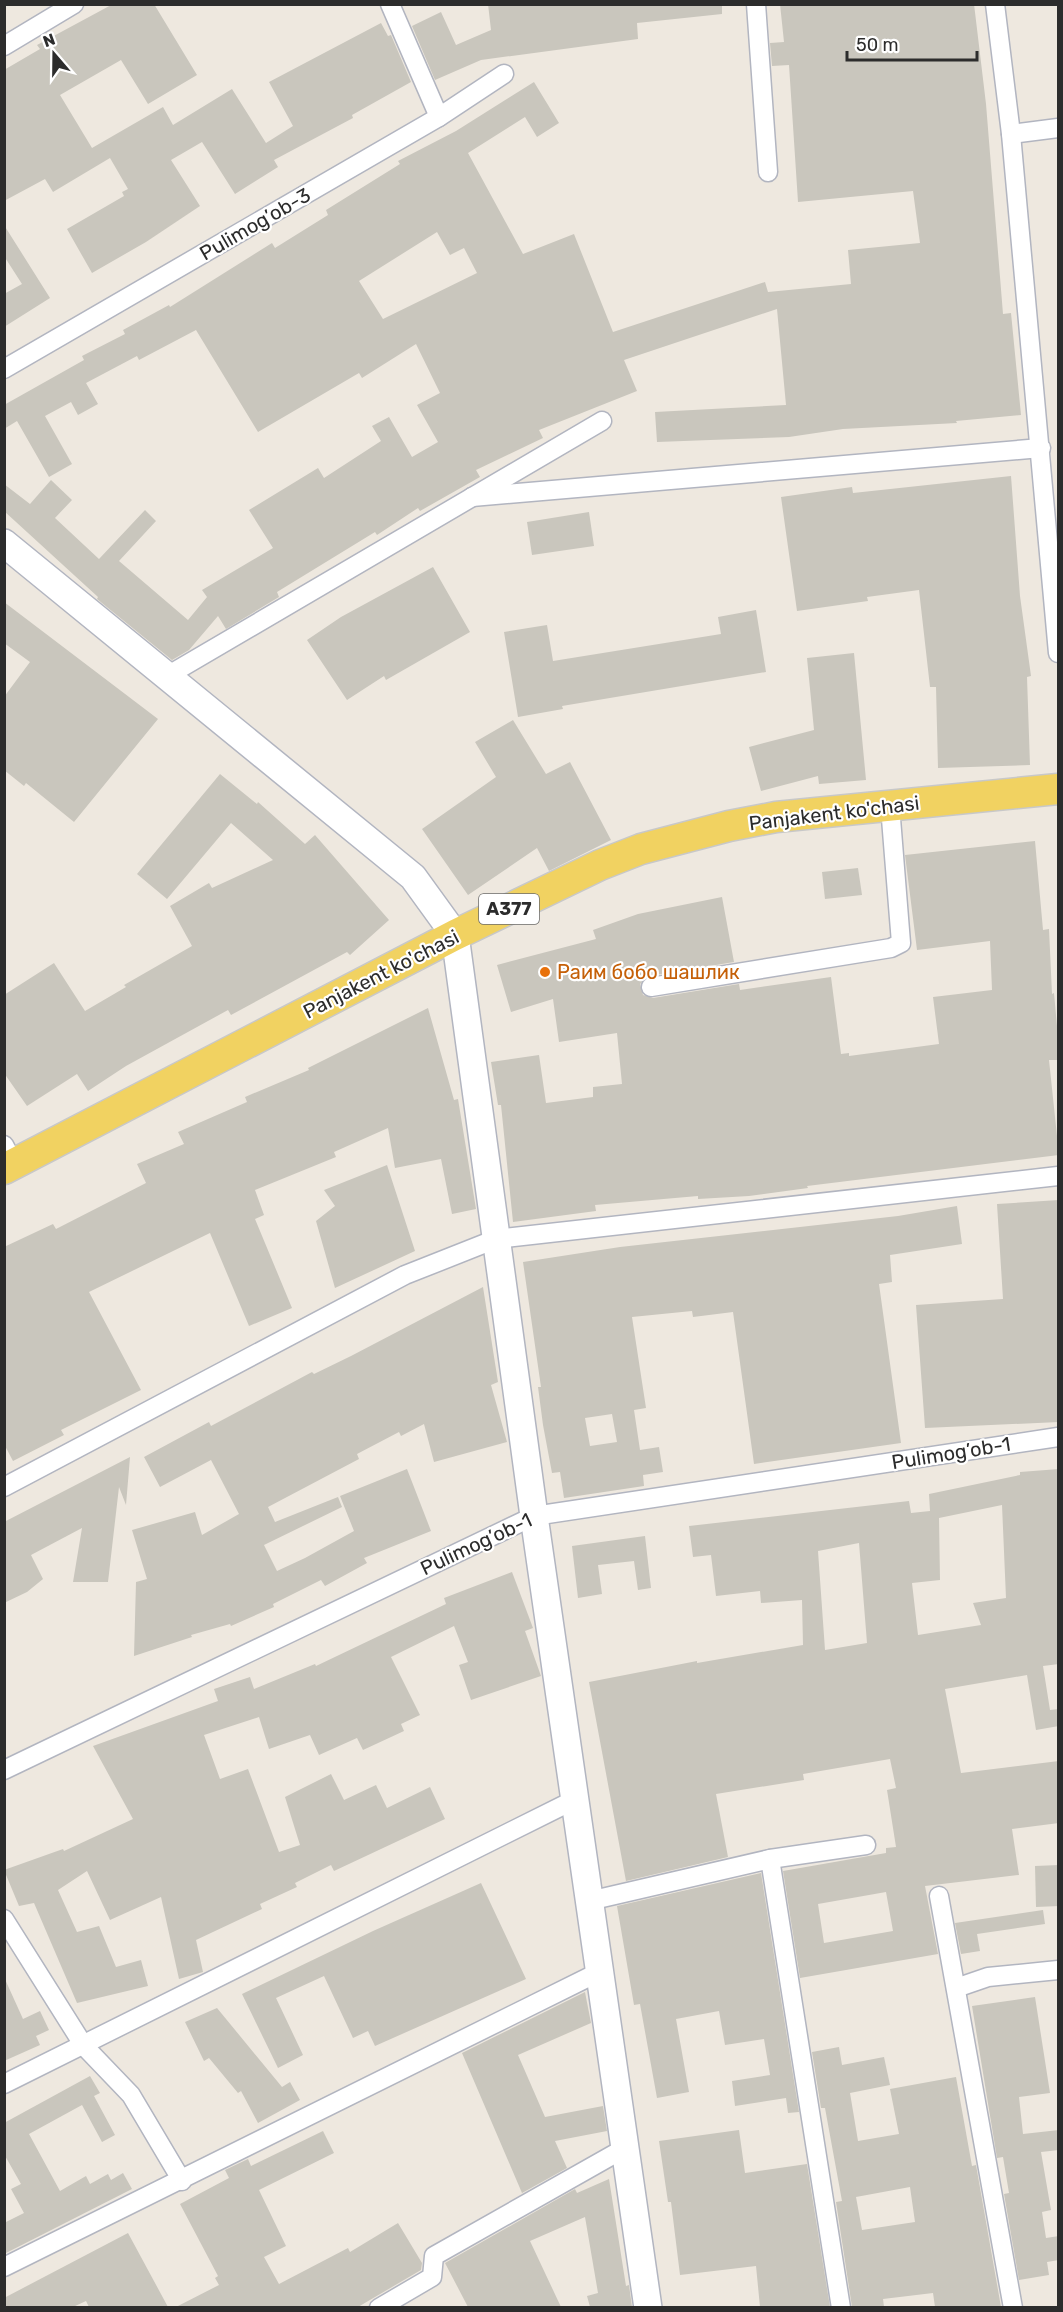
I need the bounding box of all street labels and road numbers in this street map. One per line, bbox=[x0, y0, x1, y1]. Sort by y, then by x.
street label: Pulimog’ob-3 bbox=[195, 183, 315, 265]
street label: Panjakent ko'chasi bbox=[747, 791, 921, 835]
road number: A377 bbox=[479, 894, 539, 924]
street label: Panjakent ko'chasi bbox=[299, 924, 463, 1024]
street label: Pulimog’ob-1 bbox=[890, 1432, 1012, 1474]
street label: Pulimog’ob-1 bbox=[416, 1508, 536, 1580]

